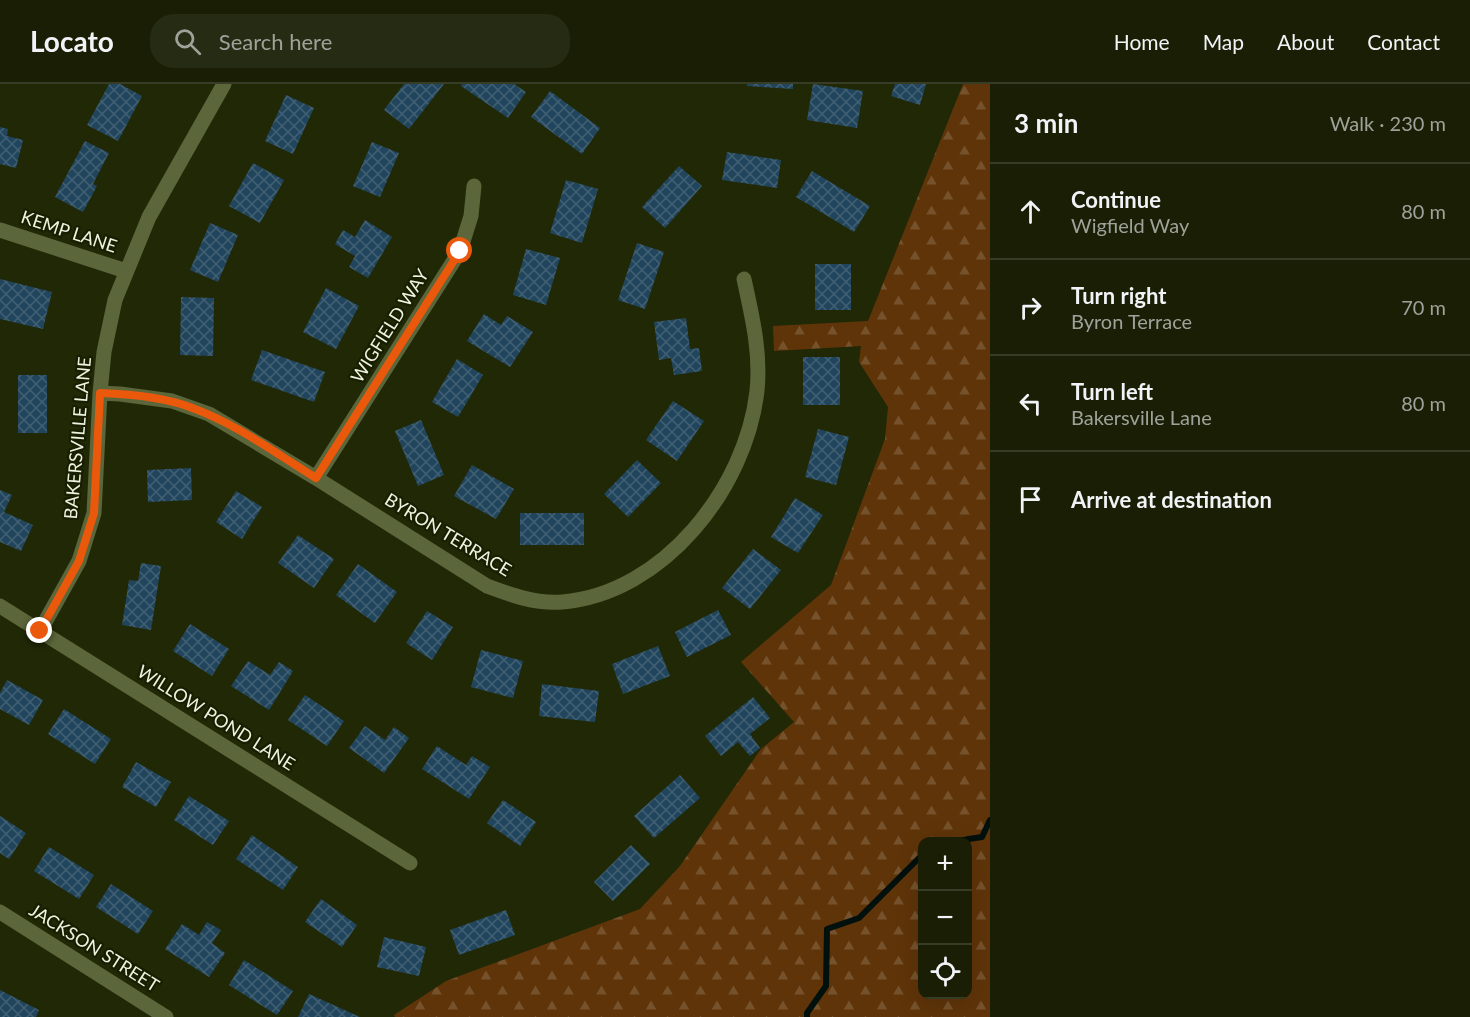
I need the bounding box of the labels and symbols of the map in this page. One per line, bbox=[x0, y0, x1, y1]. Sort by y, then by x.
street label: KEMP LANE bbox=[19, 205, 120, 257]
route start bbox=[446, 237, 472, 263]
street label: WIGFIELD WAY bbox=[345, 264, 433, 386]
street label: BAKERSVILLE LANE bbox=[59, 356, 95, 520]
street label: BYRON TERRACE bbox=[381, 488, 516, 581]
route end bbox=[26, 617, 52, 643]
street label: WILLOW POND LANE bbox=[134, 660, 299, 775]
street label: JACKSON STREET bbox=[26, 898, 164, 996]

